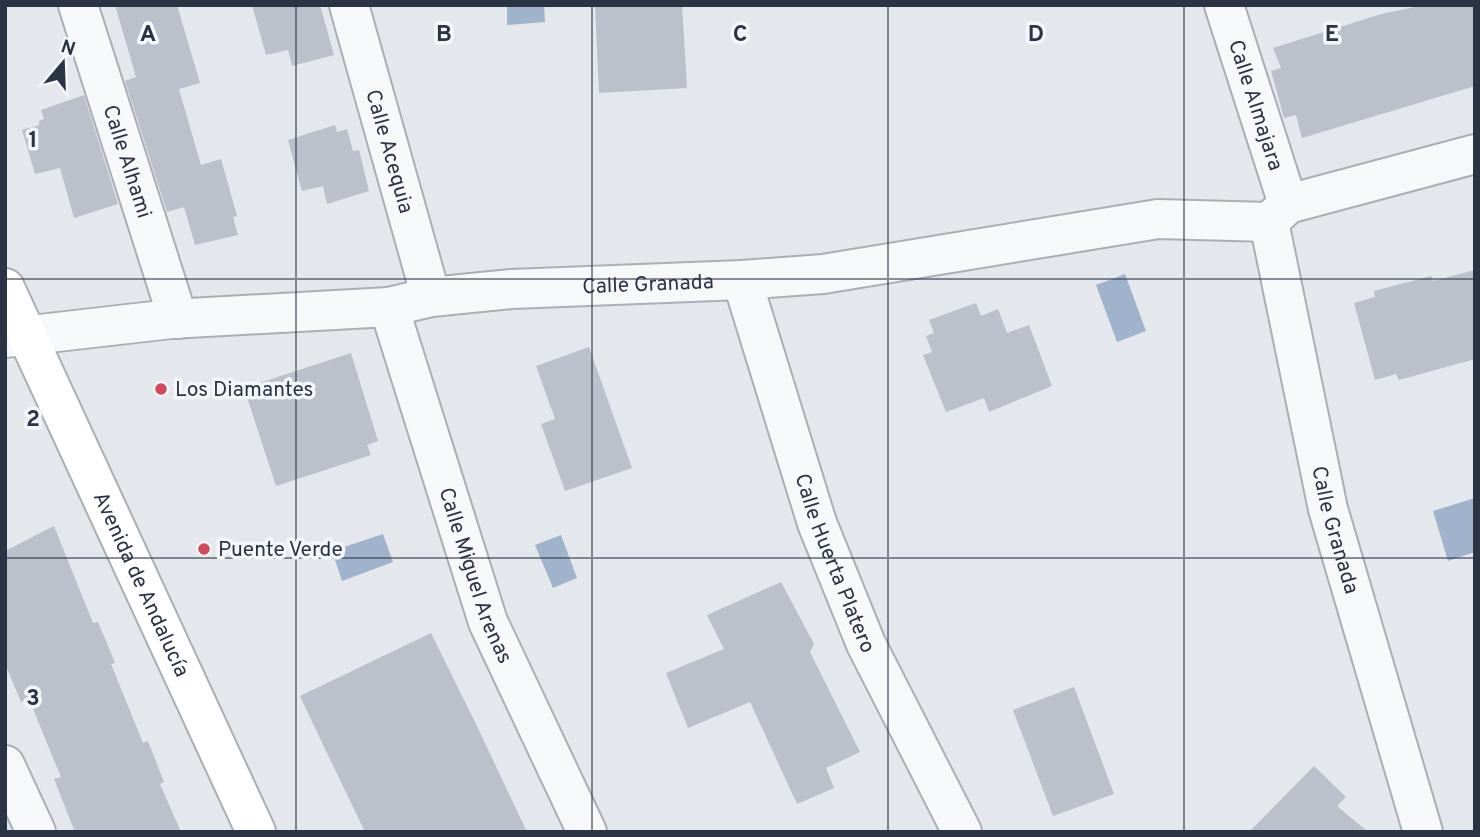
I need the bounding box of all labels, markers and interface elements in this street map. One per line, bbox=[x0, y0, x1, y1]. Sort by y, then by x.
text: A bbox=[140, 21, 156, 50]
text: B bbox=[436, 21, 452, 50]
text: C bbox=[733, 21, 747, 50]
text: D bbox=[1028, 21, 1044, 50]
text: E bbox=[1325, 21, 1339, 50]
north arrow bbox=[28, 28, 98, 98]
text: N bbox=[58, 35, 78, 62]
street label: Calle Almajara bbox=[1221, 37, 1288, 174]
street label: Calle Acequia bbox=[358, 87, 419, 217]
street label: Calle Alhami bbox=[96, 102, 157, 222]
text: 1 bbox=[28, 127, 38, 156]
street label: Calle Granada bbox=[582, 269, 714, 301]
place label: Los Diamantes bbox=[175, 377, 313, 404]
marker: Los Diamantes bbox=[153, 381, 169, 397]
text: 2 bbox=[26, 406, 40, 435]
street label: Calle Granada bbox=[1304, 464, 1364, 597]
street label: Calle Huerta Platero bbox=[788, 470, 880, 658]
street label: Calle Miguel Arenas bbox=[432, 484, 518, 668]
street label: Avenida de Andalucía bbox=[86, 488, 195, 682]
place label: Puente Verde bbox=[218, 537, 343, 564]
marker: Puente Verde bbox=[196, 541, 212, 557]
text: 3 bbox=[26, 685, 40, 714]

